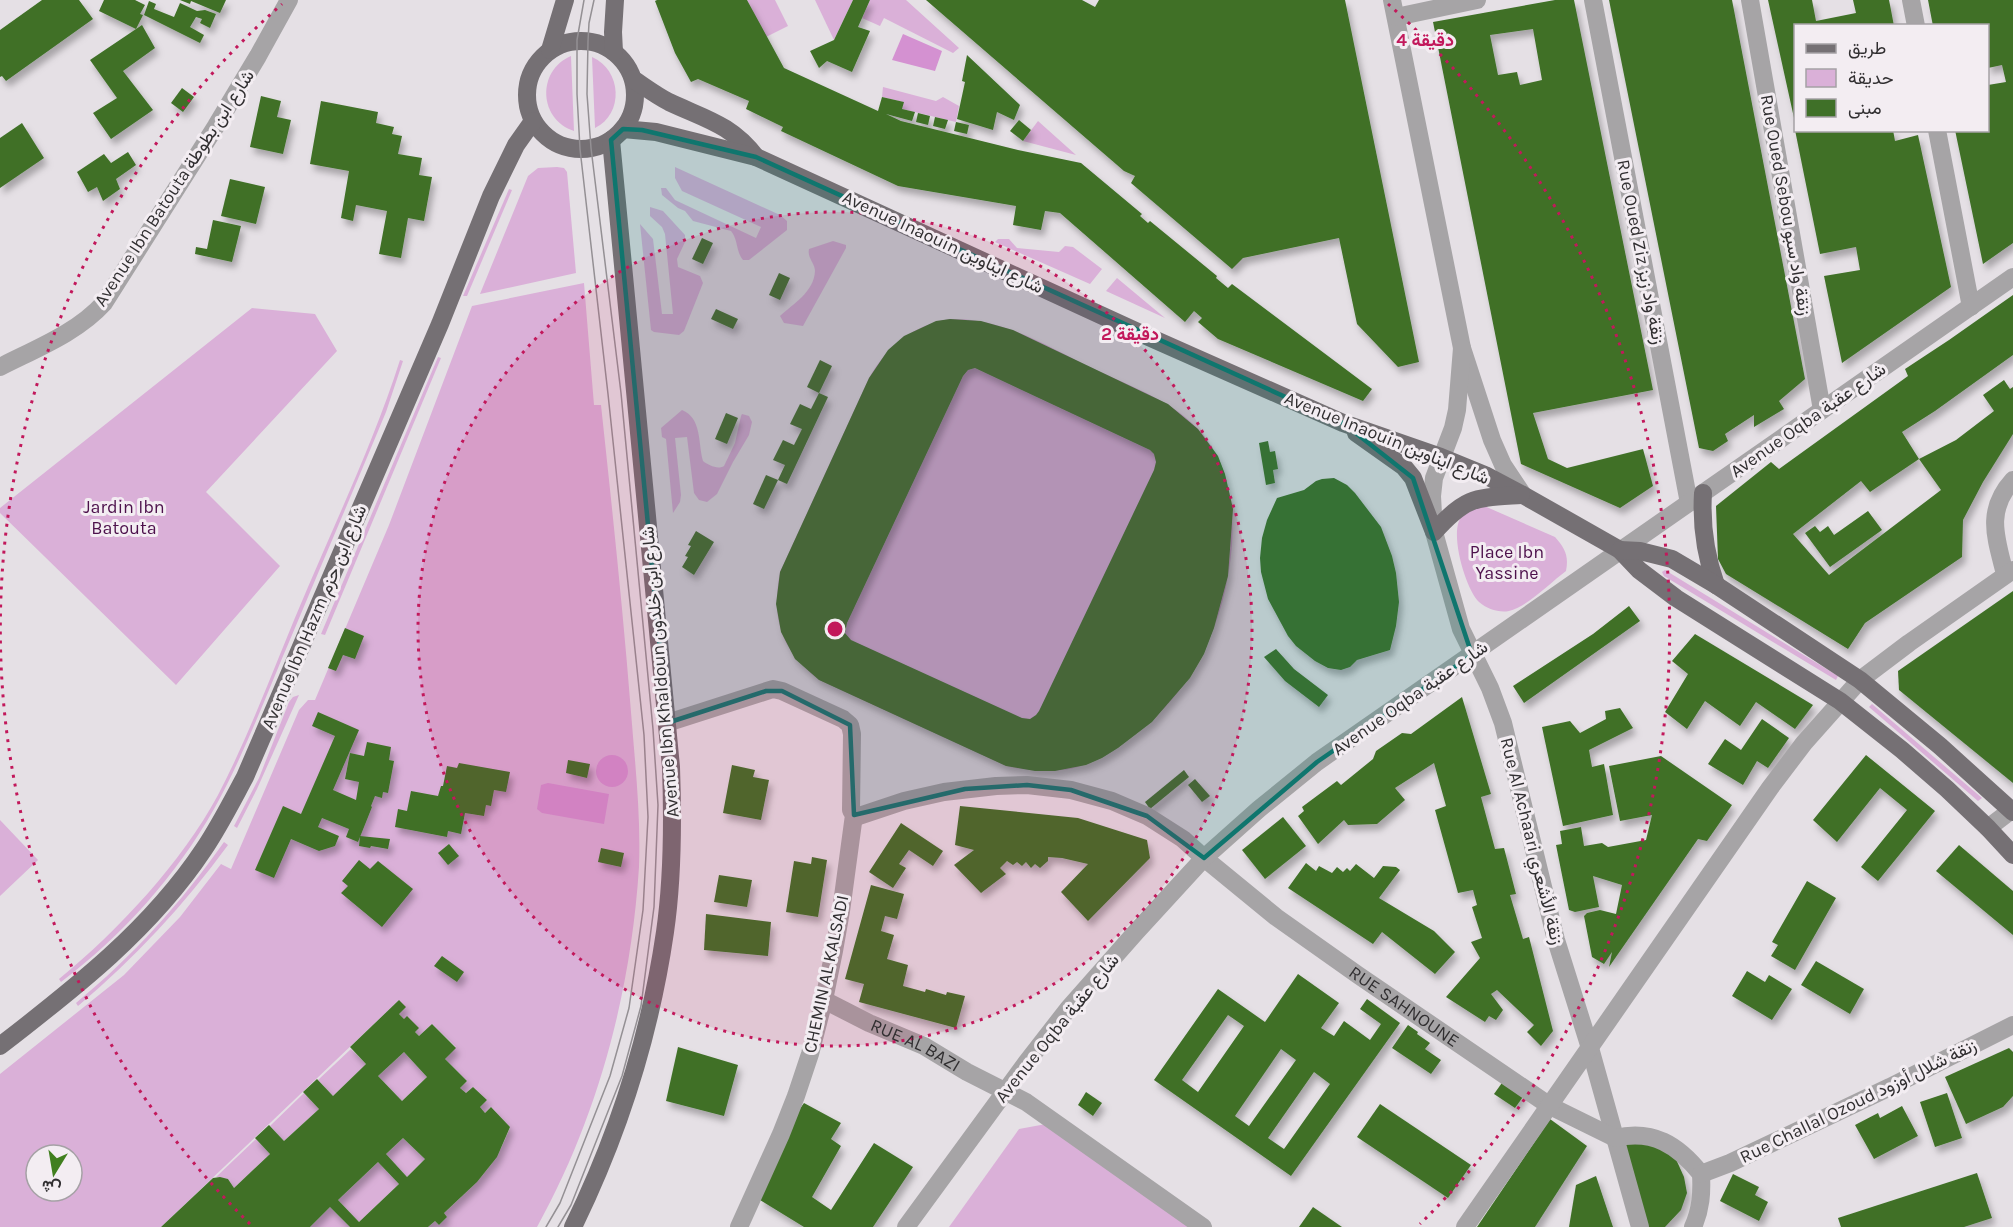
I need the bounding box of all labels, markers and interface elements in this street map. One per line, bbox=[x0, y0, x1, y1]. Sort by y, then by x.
legend bbox=[1794, 24, 1989, 132]
text: 4 دقيقة bbox=[1396, 29, 1454, 51]
text: طريق bbox=[1848, 37, 1886, 59]
street label: Avenue Ibn Batouta شارع ابن بطوطة bbox=[89, 66, 260, 311]
text: حديقة bbox=[1848, 67, 1894, 89]
street label: Rue Oued Sebou زنقة واد سبو bbox=[1756, 93, 1816, 317]
text: مبنى bbox=[1848, 97, 1882, 119]
street label: Rue Oued Ziz زنقة واد زيز bbox=[1612, 158, 1670, 346]
street label: Avenue Inaouin شارع ايناوين bbox=[839, 186, 1047, 299]
text: 2 دقيقة bbox=[1101, 323, 1159, 345]
street label: Avenue Oqba شارع عقبة bbox=[1726, 358, 1891, 483]
street label: Avenue Inaouin شارع ايناوين bbox=[1281, 387, 1493, 490]
park label: Jardin Ibn Batouta bbox=[83, 496, 165, 539]
street label: Avenue Ibn Hazm شارع ابن حزم bbox=[257, 502, 372, 733]
street label: Avenue Ibn Khaldoun شارع ابن خلدون bbox=[636, 525, 685, 819]
park label: Place Ibn Yassine bbox=[1470, 541, 1544, 584]
centre of rings bbox=[825, 619, 845, 639]
street label: Avenue Oqba شارع عقبة bbox=[1328, 636, 1493, 761]
street label: Rue Al Achaari زنقة الأشعري bbox=[1492, 735, 1568, 948]
street label: CHEMIN AL KALSADI bbox=[799, 893, 853, 1055]
street label: Avenue Oqba شارع عقبة bbox=[990, 949, 1125, 1107]
street label: RUE SAHNOUNE bbox=[1345, 961, 1463, 1052]
street label: RUE AL BAZI bbox=[867, 1014, 964, 1076]
street label: Rue Challal Ozoud زنقة شلال أوزود bbox=[1736, 1034, 1980, 1168]
north arrow bbox=[24, 1143, 84, 1203]
text: ش bbox=[40, 1176, 62, 1198]

